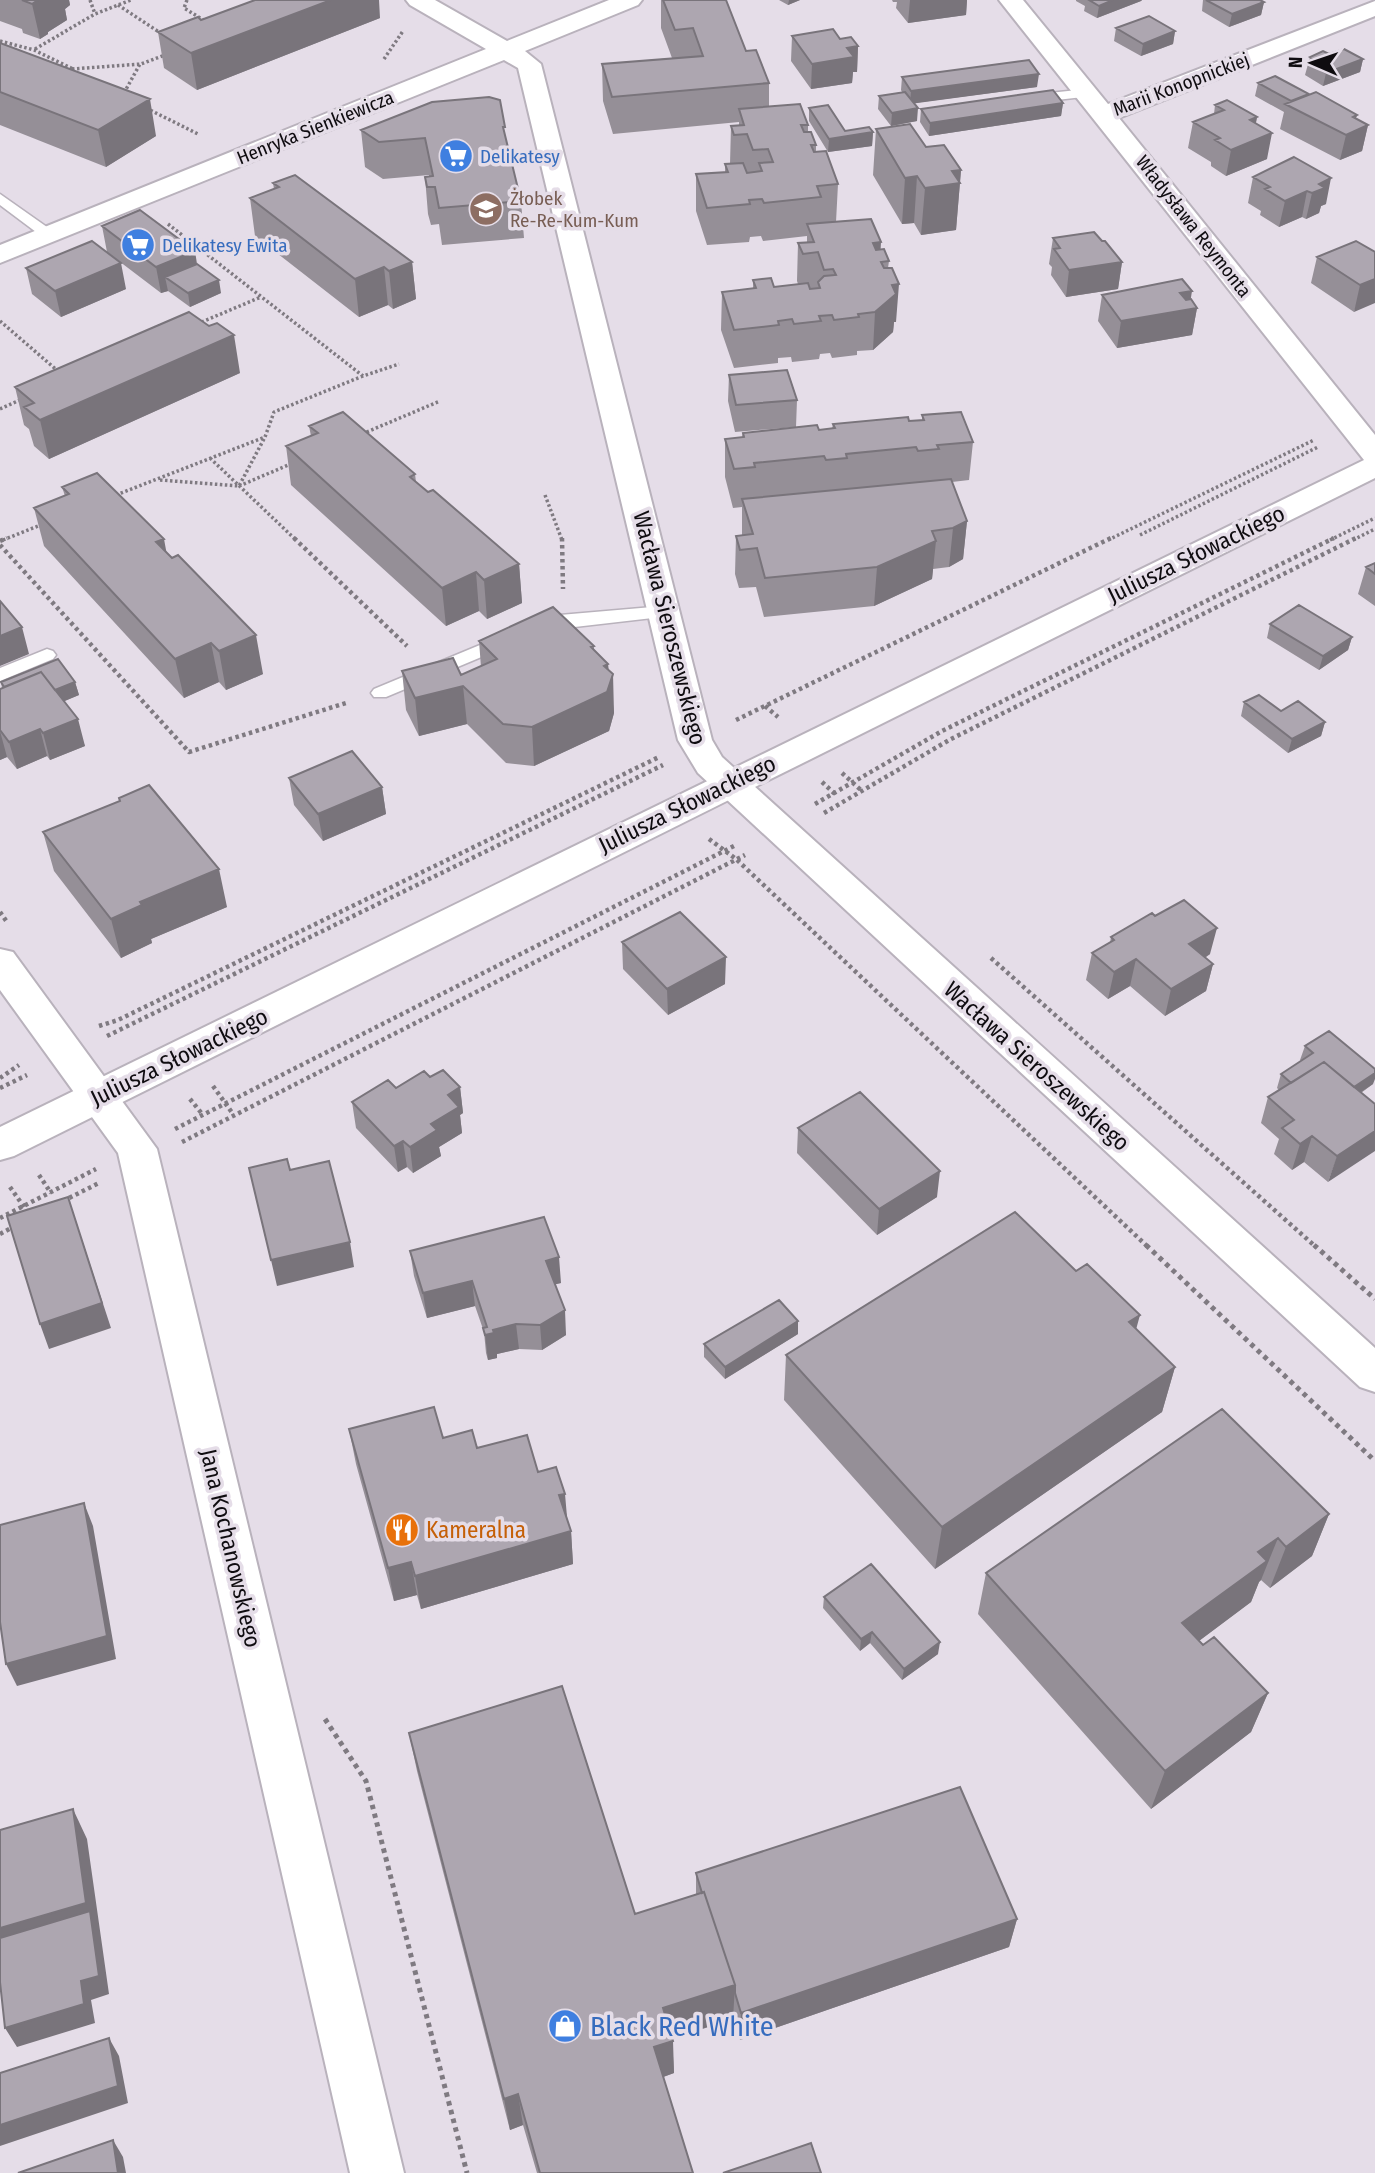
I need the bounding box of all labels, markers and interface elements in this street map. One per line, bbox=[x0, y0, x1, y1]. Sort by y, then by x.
north arrow bbox=[1277, 28, 1347, 98]
street label: Marii Konopnickiej bbox=[1110, 48, 1253, 121]
text: N bbox=[1284, 56, 1307, 69]
street label: Henryka Sienkiewicza bbox=[233, 86, 397, 169]
supermarket icon: Delikatesy bbox=[437, 137, 475, 175]
place label: Delikatesy bbox=[480, 145, 560, 168]
street label: Władysława Reymonta bbox=[1131, 151, 1256, 302]
place label: Żłobek Re-Re-Kum-Kum bbox=[510, 187, 639, 232]
school or university icon: Żłobek Re-Re-Kum-Kum bbox=[467, 190, 505, 228]
supermarket icon: Delikatesy Ewita bbox=[119, 226, 157, 264]
place label: Delikatesy Ewita bbox=[162, 234, 288, 257]
street label: Juliusza Słowackiego bbox=[1103, 499, 1289, 609]
street label: Wacława Sieroszewskiego bbox=[627, 508, 713, 748]
street label: Juliusza Słowackiego bbox=[594, 749, 780, 859]
street label: Wacława Sieroszewskiego bbox=[938, 975, 1136, 1157]
street label: Juliusza Słowackiego bbox=[86, 1002, 272, 1112]
street label: Jana Kochanowskiego bbox=[195, 1446, 267, 1650]
restaurant icon: Kameralna bbox=[383, 1511, 421, 1549]
place label: Kameralna bbox=[426, 1516, 526, 1544]
shop icon: Black Red White bbox=[546, 2007, 584, 2045]
place label: Black Red White bbox=[590, 2010, 774, 2043]

